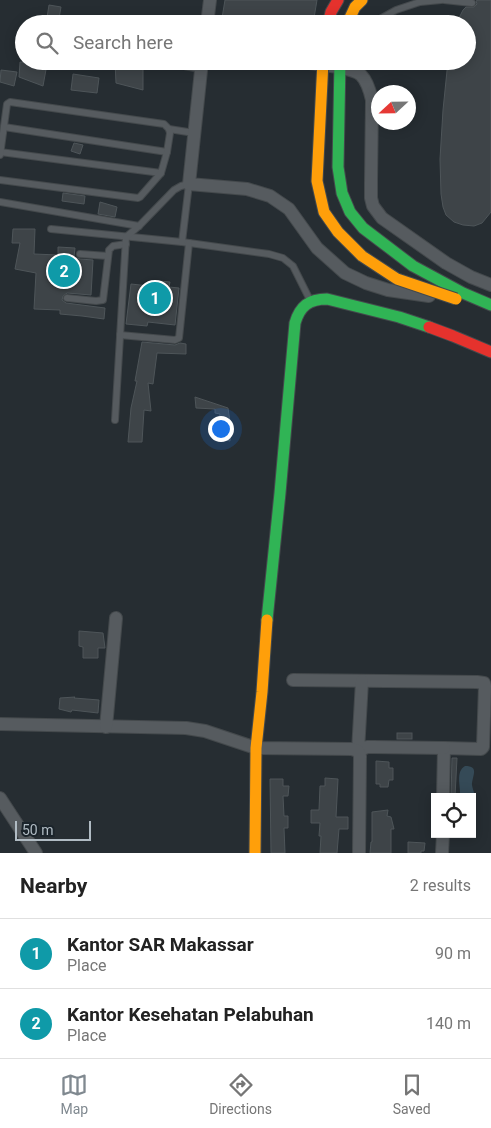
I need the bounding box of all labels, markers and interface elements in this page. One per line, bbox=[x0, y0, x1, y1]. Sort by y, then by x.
search box bbox=[15, 15, 476, 70]
icon: search bbox=[33, 29, 61, 57]
text: Search here bbox=[73, 31, 173, 54]
north arrow bbox=[371, 85, 416, 130]
pin: 2 bbox=[48, 252, 80, 290]
pin: 1 bbox=[139, 279, 171, 317]
your location bbox=[208, 416, 234, 442]
map controls bbox=[431, 793, 476, 838]
button: locate bbox=[431, 793, 476, 838]
scale bar bbox=[15, 818, 91, 841]
text: 50 m bbox=[22, 822, 54, 838]
text: Nearby bbox=[20, 874, 87, 898]
text: 2 results bbox=[410, 876, 471, 895]
text: Kantor SAR Makassar bbox=[67, 933, 254, 956]
text: 1 bbox=[31, 944, 41, 963]
text: 90 m bbox=[435, 944, 471, 963]
text: Place bbox=[67, 956, 107, 975]
text: Kantor Kesehatan Pelabuhan bbox=[67, 1003, 314, 1026]
text: 2 bbox=[31, 1014, 41, 1033]
text: 140 m bbox=[426, 1014, 471, 1033]
text: Place bbox=[67, 1026, 107, 1045]
tab: Map bbox=[60, 1071, 88, 1117]
tab: Directions bbox=[209, 1071, 272, 1117]
tab: Saved bbox=[393, 1071, 431, 1117]

